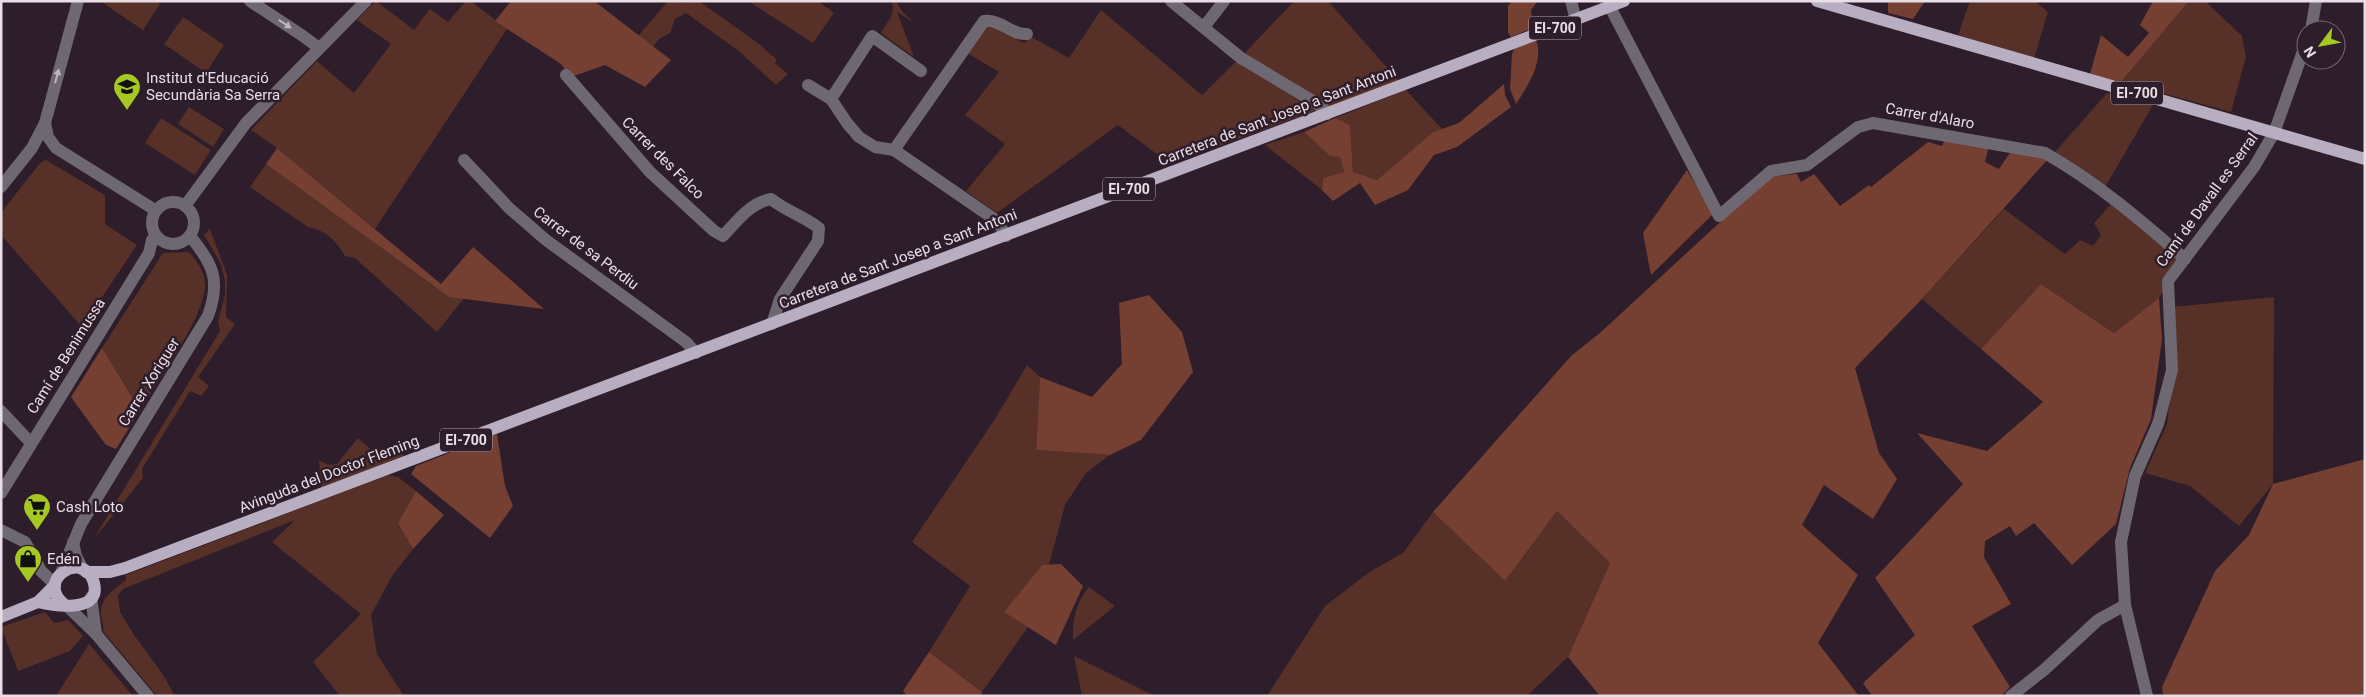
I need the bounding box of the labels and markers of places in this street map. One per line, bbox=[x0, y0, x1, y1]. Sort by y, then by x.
place label: Institut d'Educació Secundària Sa Serra bbox=[146, 69, 280, 104]
school or university icon: Institut d'Educació Secundària Sa Serra bbox=[112, 72, 142, 111]
supermarket icon: Cash Loto bbox=[22, 492, 52, 531]
place label: Cash Loto bbox=[56, 498, 124, 516]
shop icon: Edén bbox=[13, 544, 43, 583]
place label: Edén bbox=[47, 550, 80, 568]

